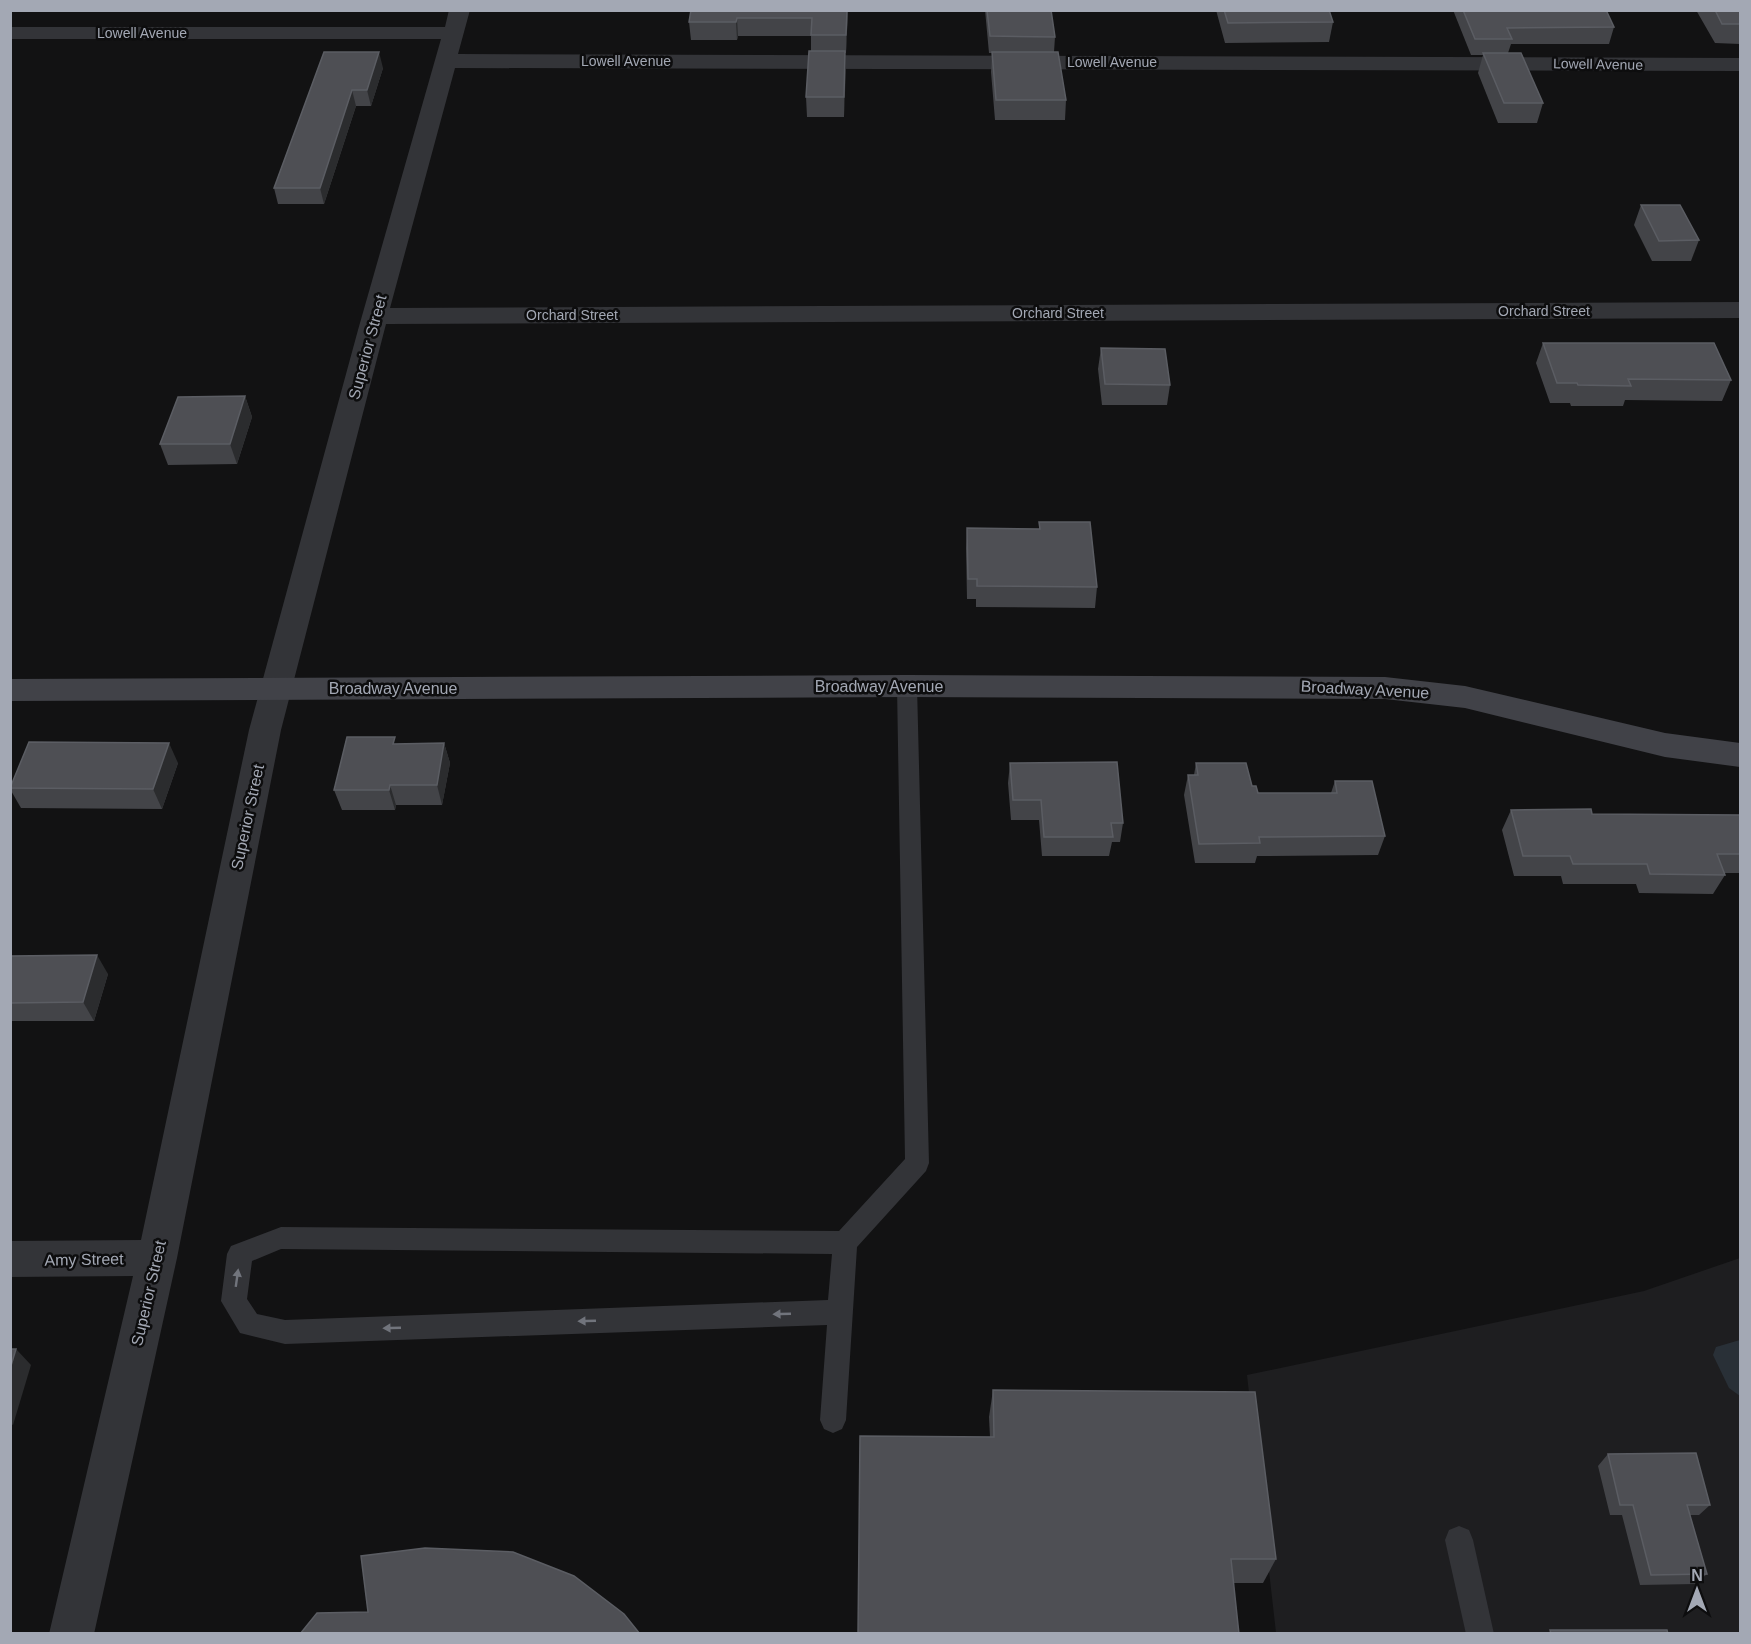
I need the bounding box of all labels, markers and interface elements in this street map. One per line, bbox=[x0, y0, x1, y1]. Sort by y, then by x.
street label: Lowell Avenue bbox=[97, 25, 187, 41]
street label: Lowell Avenue bbox=[581, 53, 671, 69]
street label: Lowell Avenue bbox=[1067, 54, 1157, 70]
street label: Lowell Avenue bbox=[1553, 55, 1643, 73]
street label: Superior Street bbox=[345, 292, 390, 401]
street label: Orchard Street bbox=[1498, 303, 1590, 319]
street label: Orchard Street bbox=[1012, 305, 1104, 321]
street label: Orchard Street bbox=[526, 307, 618, 323]
street label: Broadway Avenue bbox=[815, 678, 943, 695]
street label: Broadway Avenue bbox=[1300, 678, 1430, 701]
street label: Broadway Avenue bbox=[329, 680, 457, 697]
street label: Superior Street bbox=[228, 762, 267, 872]
street label: Superior Street bbox=[128, 1238, 169, 1347]
street label: Amy Street bbox=[44, 1250, 124, 1269]
one-way arrow bbox=[232, 1269, 241, 1288]
one-way arrow bbox=[773, 1309, 792, 1319]
one-way arrow bbox=[578, 1316, 597, 1326]
one-way arrow bbox=[383, 1324, 402, 1333]
north arrow bbox=[1667, 1560, 1727, 1620]
text: N bbox=[1691, 1567, 1703, 1584]

